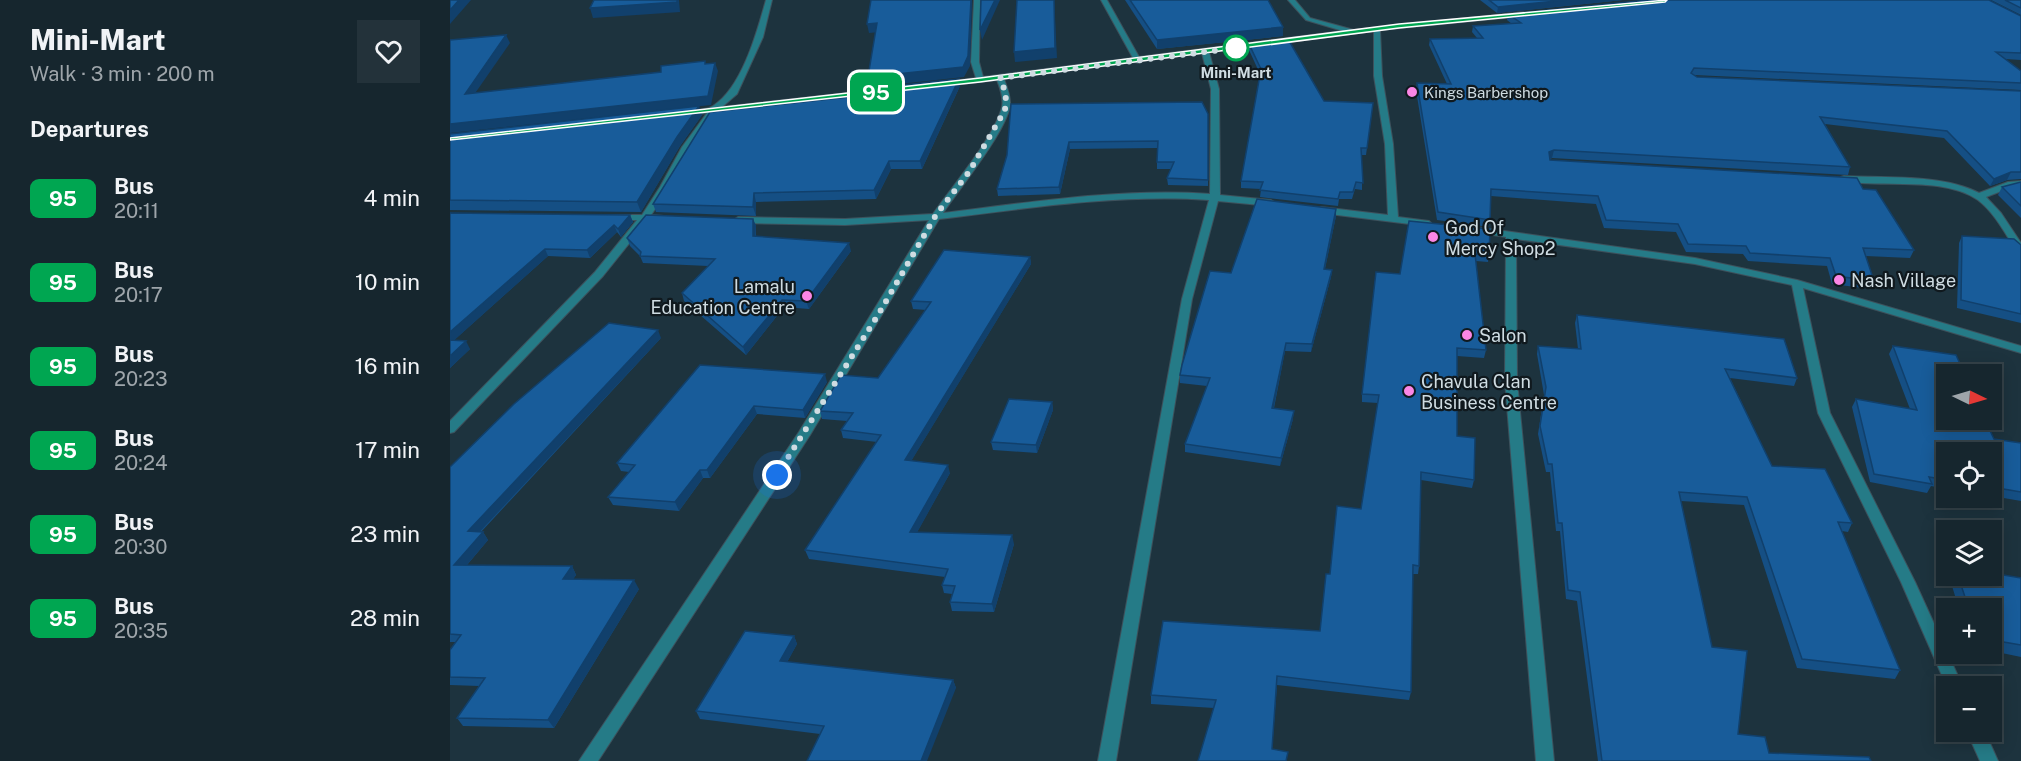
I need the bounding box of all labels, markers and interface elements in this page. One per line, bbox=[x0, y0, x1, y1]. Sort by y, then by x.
button: heart bbox=[357, 20, 420, 83]
text: Mini-Mart bbox=[30, 23, 166, 56]
marker: Mini-Mart bbox=[1223, 35, 1249, 61]
text: Walk · 3 min · 200 m bbox=[30, 62, 215, 86]
place label: Mini-Mart bbox=[1200, 64, 1272, 81]
line badge: 95 bbox=[849, 72, 903, 112]
text: 95 bbox=[862, 80, 890, 105]
place label: Kings Barbershop bbox=[1424, 84, 1548, 101]
marker: Kings Barbershop bbox=[1405, 85, 1419, 99]
text: Departures bbox=[30, 116, 149, 142]
text: Bus bbox=[114, 173, 154, 199]
text: 4 min bbox=[364, 185, 420, 211]
text: 95 bbox=[49, 186, 77, 211]
text: 20:11 bbox=[114, 199, 159, 223]
place label: God Of Mercy Shop2 bbox=[1445, 217, 1556, 259]
marker: God Of Mercy Shop2 bbox=[1426, 230, 1440, 244]
text: Bus bbox=[114, 257, 154, 283]
text: 10 min bbox=[355, 269, 420, 295]
text: 95 bbox=[49, 270, 77, 295]
place label: Nash Village bbox=[1851, 270, 1956, 291]
marker: Nash Village bbox=[1832, 273, 1846, 287]
place label: Lamalu Education Centre bbox=[650, 276, 795, 318]
text: 20:17 bbox=[114, 283, 163, 307]
marker: Lamalu Education Centre bbox=[800, 289, 814, 303]
place label: Salon bbox=[1479, 325, 1527, 346]
marker: Salon bbox=[1460, 328, 1474, 342]
text: Bus bbox=[114, 341, 154, 367]
text: 16 min bbox=[355, 353, 420, 379]
text: 95 bbox=[49, 354, 77, 379]
north arrow bbox=[1936, 364, 2002, 430]
map controls bbox=[1936, 364, 2002, 742]
text: 20:23 bbox=[114, 367, 168, 391]
place label: Chavula Clan Business Centre bbox=[1421, 371, 1557, 413]
marker: Chavula Clan Business Centre bbox=[1402, 384, 1416, 398]
text: Bus bbox=[114, 425, 154, 451]
text: 17 min bbox=[355, 437, 420, 463]
text: 95 bbox=[49, 438, 77, 463]
button: locate bbox=[1936, 442, 2002, 508]
text: 20:24 bbox=[114, 451, 168, 475]
your location bbox=[762, 460, 792, 490]
text: Bus bbox=[114, 509, 154, 535]
button: layers bbox=[1936, 520, 2002, 586]
text: 23 min bbox=[350, 521, 420, 547]
text: 95 bbox=[49, 522, 77, 547]
text: 20:30 bbox=[114, 535, 167, 559]
text: Bus bbox=[114, 593, 154, 619]
button: + bbox=[1936, 598, 2002, 664]
text: 28 min bbox=[350, 605, 420, 631]
text: 95 bbox=[49, 606, 77, 631]
text: 20:35 bbox=[114, 619, 168, 643]
button: − bbox=[1936, 676, 2002, 742]

